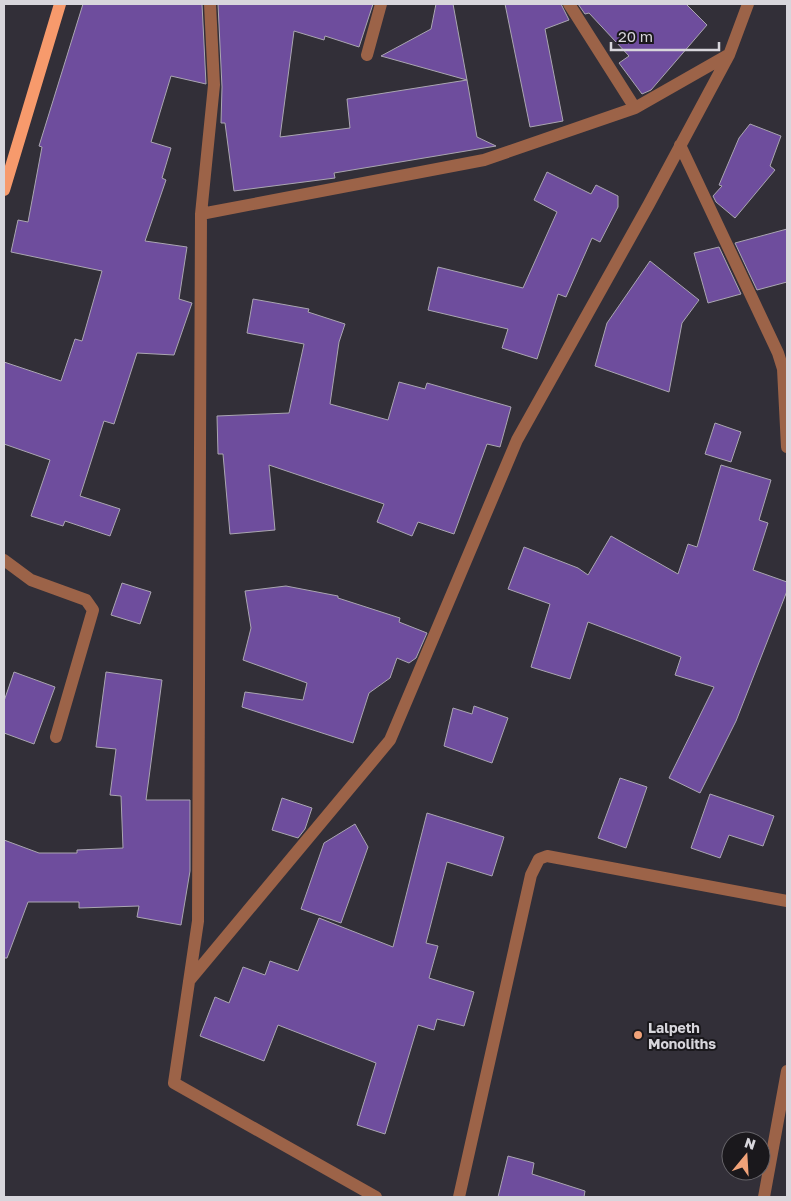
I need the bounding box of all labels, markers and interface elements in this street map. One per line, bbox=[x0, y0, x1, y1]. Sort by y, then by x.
scale bar bbox=[611, 20, 718, 52]
text: 20 m bbox=[618, 27, 653, 45]
place label: Lalpeth Monoliths bbox=[648, 1019, 716, 1052]
marker: Lalpeth Monoliths bbox=[632, 1029, 644, 1041]
north arrow bbox=[721, 1131, 771, 1181]
text: N bbox=[742, 1133, 758, 1153]

